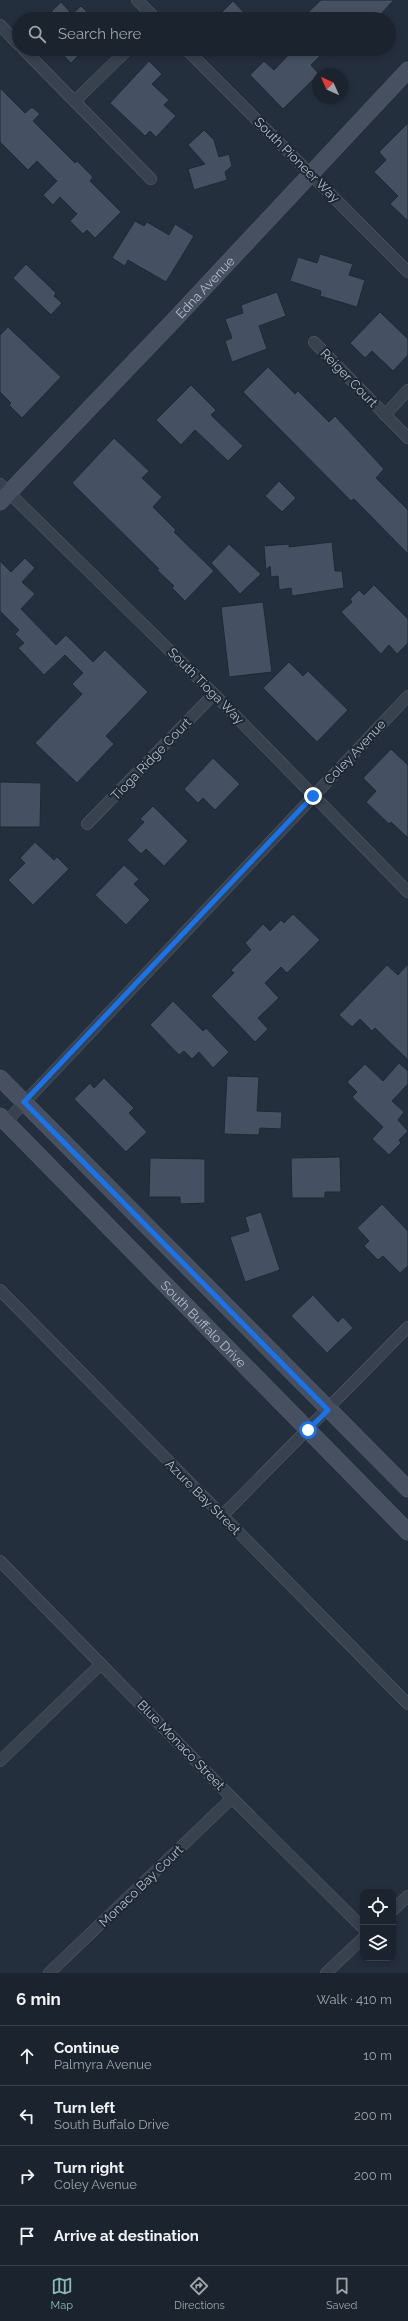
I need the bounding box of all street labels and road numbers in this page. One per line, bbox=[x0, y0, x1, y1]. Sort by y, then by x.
street label: South Pioneer Way bbox=[251, 114, 343, 206]
street label: Edna Avenue bbox=[172, 253, 238, 321]
street label: Reiger Court bbox=[317, 346, 381, 411]
street label: South Tioga Way bbox=[165, 645, 247, 727]
street label: Tioga Ridge Court bbox=[108, 714, 195, 803]
street label: Coley Avenue bbox=[321, 716, 389, 787]
street label: South Buffalo Drive bbox=[158, 1277, 250, 1370]
street label: Azure Bay Street bbox=[162, 1456, 244, 1538]
street label: Blue Monaco Street bbox=[134, 1697, 228, 1793]
street label: Monaco Bay Court bbox=[96, 1842, 186, 1930]

